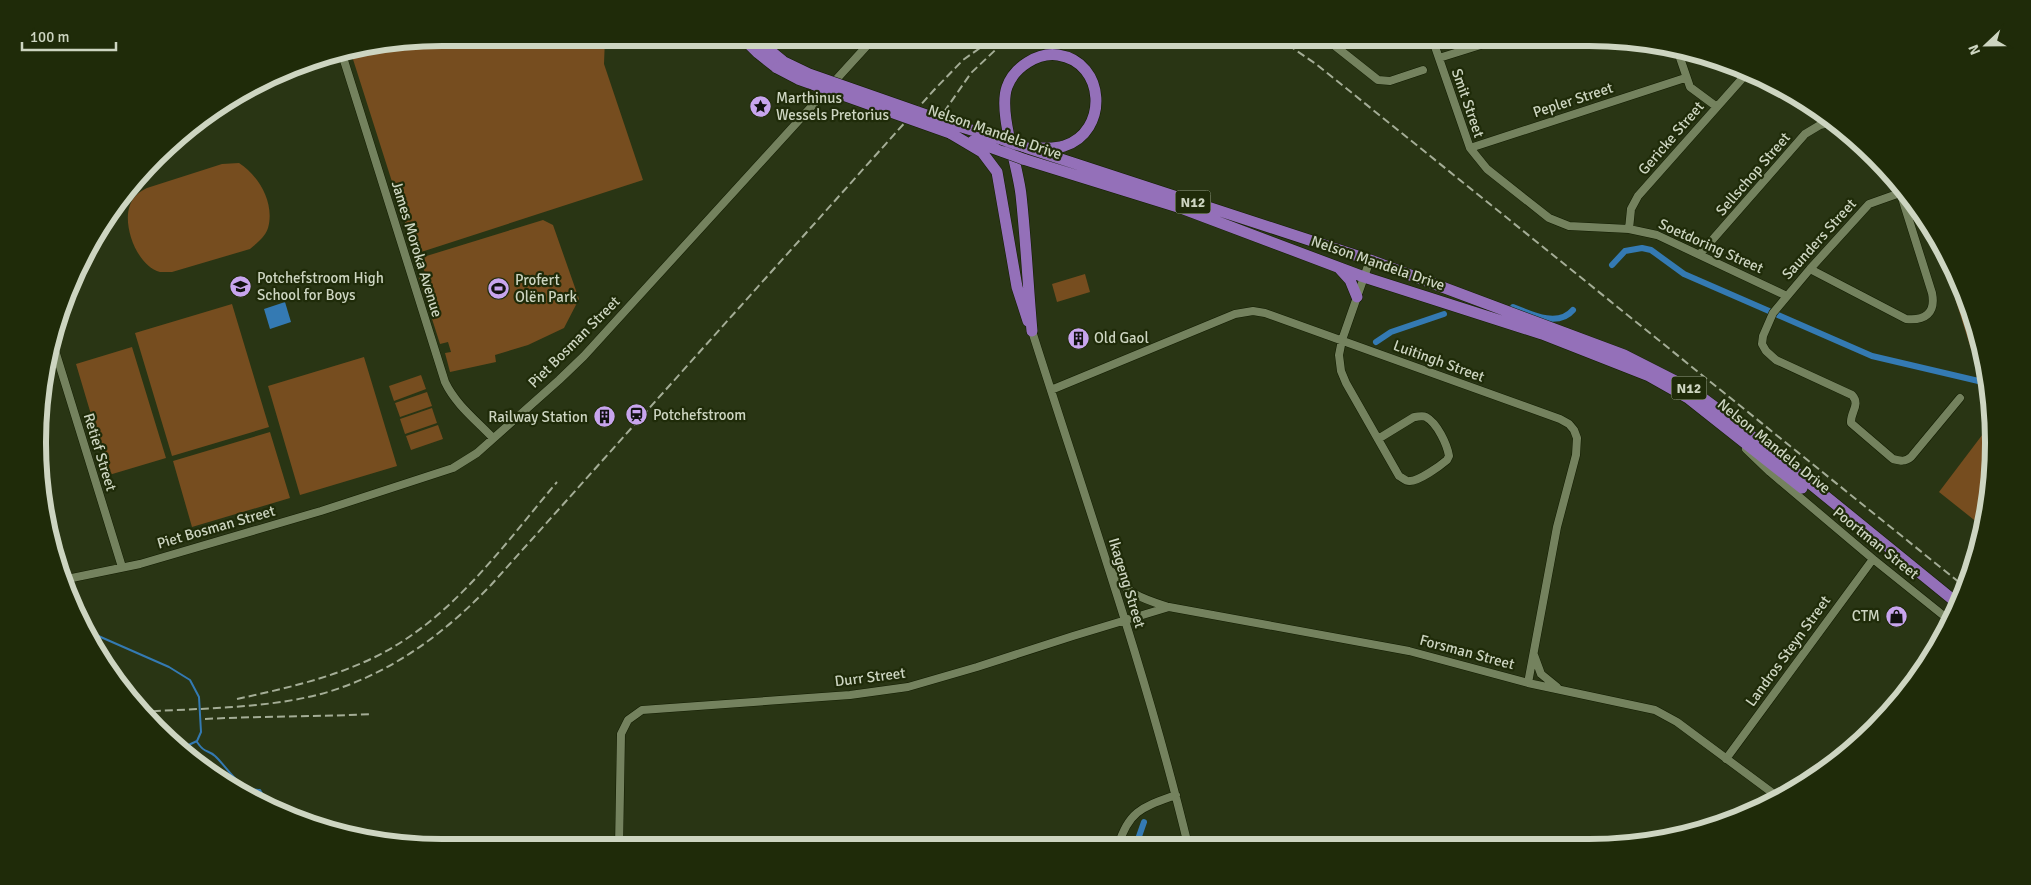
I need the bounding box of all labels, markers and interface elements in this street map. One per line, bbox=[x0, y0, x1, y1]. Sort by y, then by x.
scale bar bbox=[22, 20, 116, 52]
north arrow bbox=[1961, 20, 2011, 70]
text: 100 m bbox=[30, 28, 70, 46]
text: N bbox=[1965, 42, 1984, 57]
street label: Smit Street bbox=[1448, 66, 1488, 140]
street label: Pepler Street bbox=[1531, 79, 1615, 121]
place label: Marthinus Wessels Pretorius bbox=[776, 89, 890, 124]
place icon: Marthinus Wessels Pretorius bbox=[748, 95, 772, 119]
street label: Gericke Street bbox=[1634, 98, 1708, 178]
street label: Nelson Mandela Drive bbox=[926, 101, 1064, 163]
street label: Sellschop Street bbox=[1712, 129, 1794, 219]
street label: James Moroka Avenue bbox=[388, 179, 446, 319]
road number: N12 bbox=[1176, 190, 1210, 213]
street label: Saunders Street bbox=[1778, 195, 1860, 283]
street label: Soetdoring Street bbox=[1656, 215, 1766, 277]
street label: Nelson Mandela Drive bbox=[1309, 232, 1447, 294]
place label: Potchefstroom High School for Boys bbox=[257, 269, 384, 304]
place label: Profert Olën Park bbox=[515, 271, 577, 306]
school or university icon: Potchefstroom High School for Boys bbox=[229, 275, 253, 299]
sports icon: Profert Olën Park bbox=[487, 277, 511, 301]
street label: Piet Bosman Street bbox=[524, 292, 624, 392]
building icon: Old Gaol bbox=[1066, 326, 1090, 350]
place label: Old Gaol bbox=[1094, 329, 1149, 347]
street label: Luitingh Street bbox=[1391, 336, 1487, 386]
road number: N12 bbox=[1672, 376, 1706, 399]
street label: Nelson Mandela Drive bbox=[1714, 395, 1834, 497]
station icon: Potchefstroom bbox=[625, 403, 649, 427]
building icon: Railway Station bbox=[592, 405, 616, 429]
place label: Potchefstroom bbox=[653, 406, 746, 424]
place label: Railway Station bbox=[488, 408, 588, 426]
street label: Retief Street bbox=[80, 411, 120, 493]
street label: Piet Bosman Street bbox=[155, 502, 277, 552]
street label: Poortman Street bbox=[1830, 503, 1922, 583]
street label: Ikageng Street bbox=[1105, 536, 1149, 630]
street label: Landros Steyn Street bbox=[1742, 592, 1834, 710]
shop icon: CTM bbox=[1884, 604, 1908, 628]
place label: CTM bbox=[1852, 607, 1880, 625]
street label: Forsman Street bbox=[1418, 631, 1516, 673]
street label: Durr Street bbox=[833, 664, 907, 690]

